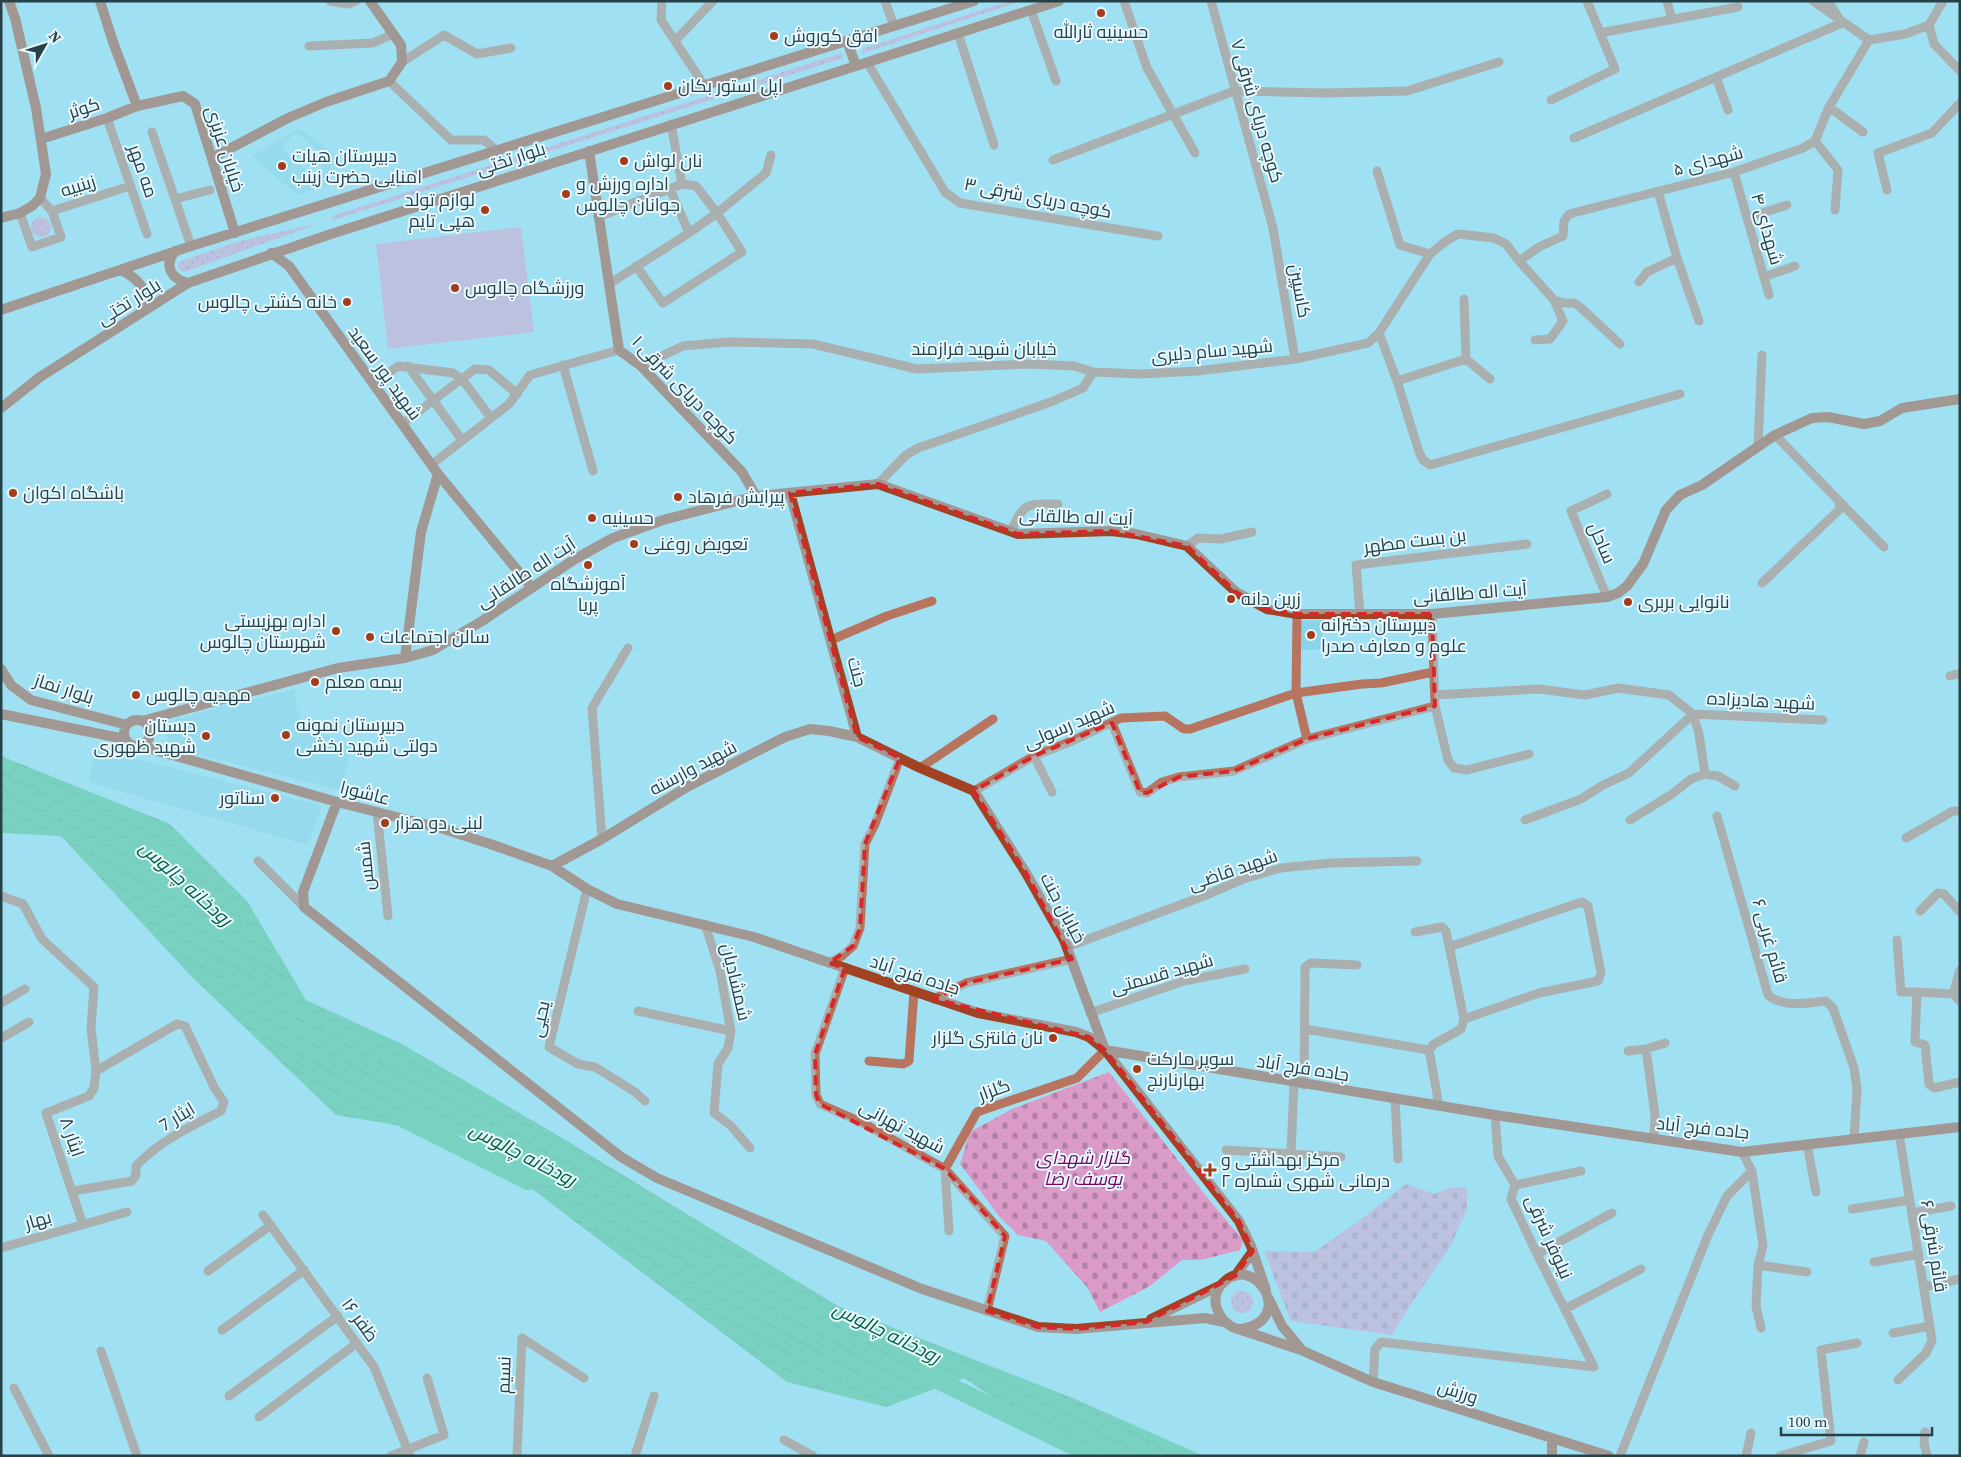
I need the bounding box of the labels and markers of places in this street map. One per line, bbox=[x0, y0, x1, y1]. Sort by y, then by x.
marker: حسینیه ثارالله bbox=[1095, 7, 1107, 19]
place label: حسینیه ثارالله bbox=[1054, 19, 1148, 44]
place label: افق کوروش bbox=[784, 23, 878, 48]
marker: افق کوروش bbox=[768, 30, 780, 42]
place label: اپل استور بکان bbox=[678, 73, 783, 98]
marker: اپل استور بکان bbox=[662, 80, 674, 92]
place label: دبیرستان هیات امنایی حضرت زینب bbox=[292, 143, 422, 189]
place label: نان لواش bbox=[634, 148, 702, 173]
marker: نان لواش bbox=[618, 155, 630, 167]
marker: دبیرستان هیات امنایی حضرت زینب bbox=[276, 160, 288, 172]
place label: اداره ورزش و جوانان چالوس bbox=[576, 171, 680, 217]
place label: لوازم تولد هپی تایم bbox=[405, 187, 475, 233]
marker: اداره ورزش و جوانان چالوس bbox=[560, 188, 572, 200]
marker: لوازم تولد هپی تایم bbox=[479, 204, 491, 216]
place label: ورزشگاه چالوس bbox=[465, 275, 584, 300]
marker: ورزشگاه چالوس bbox=[449, 282, 461, 294]
place label: خانه کشتی چالوس bbox=[198, 289, 337, 314]
marker: خانه کشتی چالوس bbox=[341, 296, 353, 308]
place label: باشگاه اکوان bbox=[23, 480, 124, 505]
place label: پیرایش فرهاد bbox=[688, 484, 785, 509]
marker: باشگاه اکوان bbox=[7, 487, 19, 499]
marker: پیرایش فرهاد bbox=[672, 491, 684, 503]
place label: حسینیه bbox=[602, 505, 654, 530]
marker: حسینیه bbox=[586, 512, 598, 524]
place label: تعویض روغنی bbox=[644, 531, 748, 556]
marker: تعویض روغنی bbox=[628, 538, 640, 550]
marker: آموزشگاه پریا bbox=[582, 559, 594, 571]
place label: آموزشگاه پریا bbox=[551, 571, 626, 617]
place label: زرین دانه bbox=[1241, 586, 1301, 611]
place label: نانوایی بربری bbox=[1638, 589, 1730, 614]
marker: زرین دانه bbox=[1225, 593, 1237, 605]
marker: نانوایی بربری bbox=[1622, 596, 1634, 608]
place label: اداره بهزیستی شهرستان چالوس bbox=[200, 608, 326, 654]
place label: دبیرستان دخترانه علوم و معارف صدرا bbox=[1321, 612, 1467, 658]
place label: سالن اجتماعات bbox=[380, 624, 490, 649]
marker: اداره بهزیستی شهرستان چالوس bbox=[330, 625, 342, 637]
marker: دبیرستان دخترانه علوم و معارف صدرا bbox=[1305, 629, 1317, 641]
marker: سالن اجتماعات bbox=[364, 631, 376, 643]
place label: بیمه معلم bbox=[325, 669, 402, 694]
marker: بیمه معلم bbox=[309, 676, 321, 688]
place label: مهدیه چالوس bbox=[146, 682, 251, 707]
marker: مهدیه چالوس bbox=[130, 689, 142, 701]
place label: دبیرستان نمونه دولتی شهید بخشی bbox=[296, 712, 438, 758]
place label: دبستان شهید ظهوری bbox=[94, 713, 196, 759]
marker: دبیرستان نمونه دولتی شهید بخشی bbox=[280, 729, 292, 741]
marker: دبستان شهید ظهوری bbox=[200, 730, 212, 742]
place label: سناتور bbox=[219, 785, 265, 810]
marker: سناتور bbox=[269, 792, 281, 804]
place label: لبنی دو هزار bbox=[394, 810, 483, 835]
marker: لبنی دو هزار bbox=[379, 817, 391, 829]
place label: نان فانتزی گلزار bbox=[931, 1025, 1043, 1050]
marker: نان فانتزی گلزار bbox=[1047, 1032, 1059, 1044]
place label: سوپر مارکت بهارنارنج bbox=[1147, 1046, 1234, 1092]
marker: سوپر مارکت بهارنارنج bbox=[1131, 1063, 1143, 1075]
place label: مرکز بهداشتی و درمانی شهری شماره ۲ bbox=[1221, 1147, 1390, 1193]
marker: مرکز بهداشتی و درمانی شهری شماره ۲ bbox=[1203, 1163, 1217, 1177]

